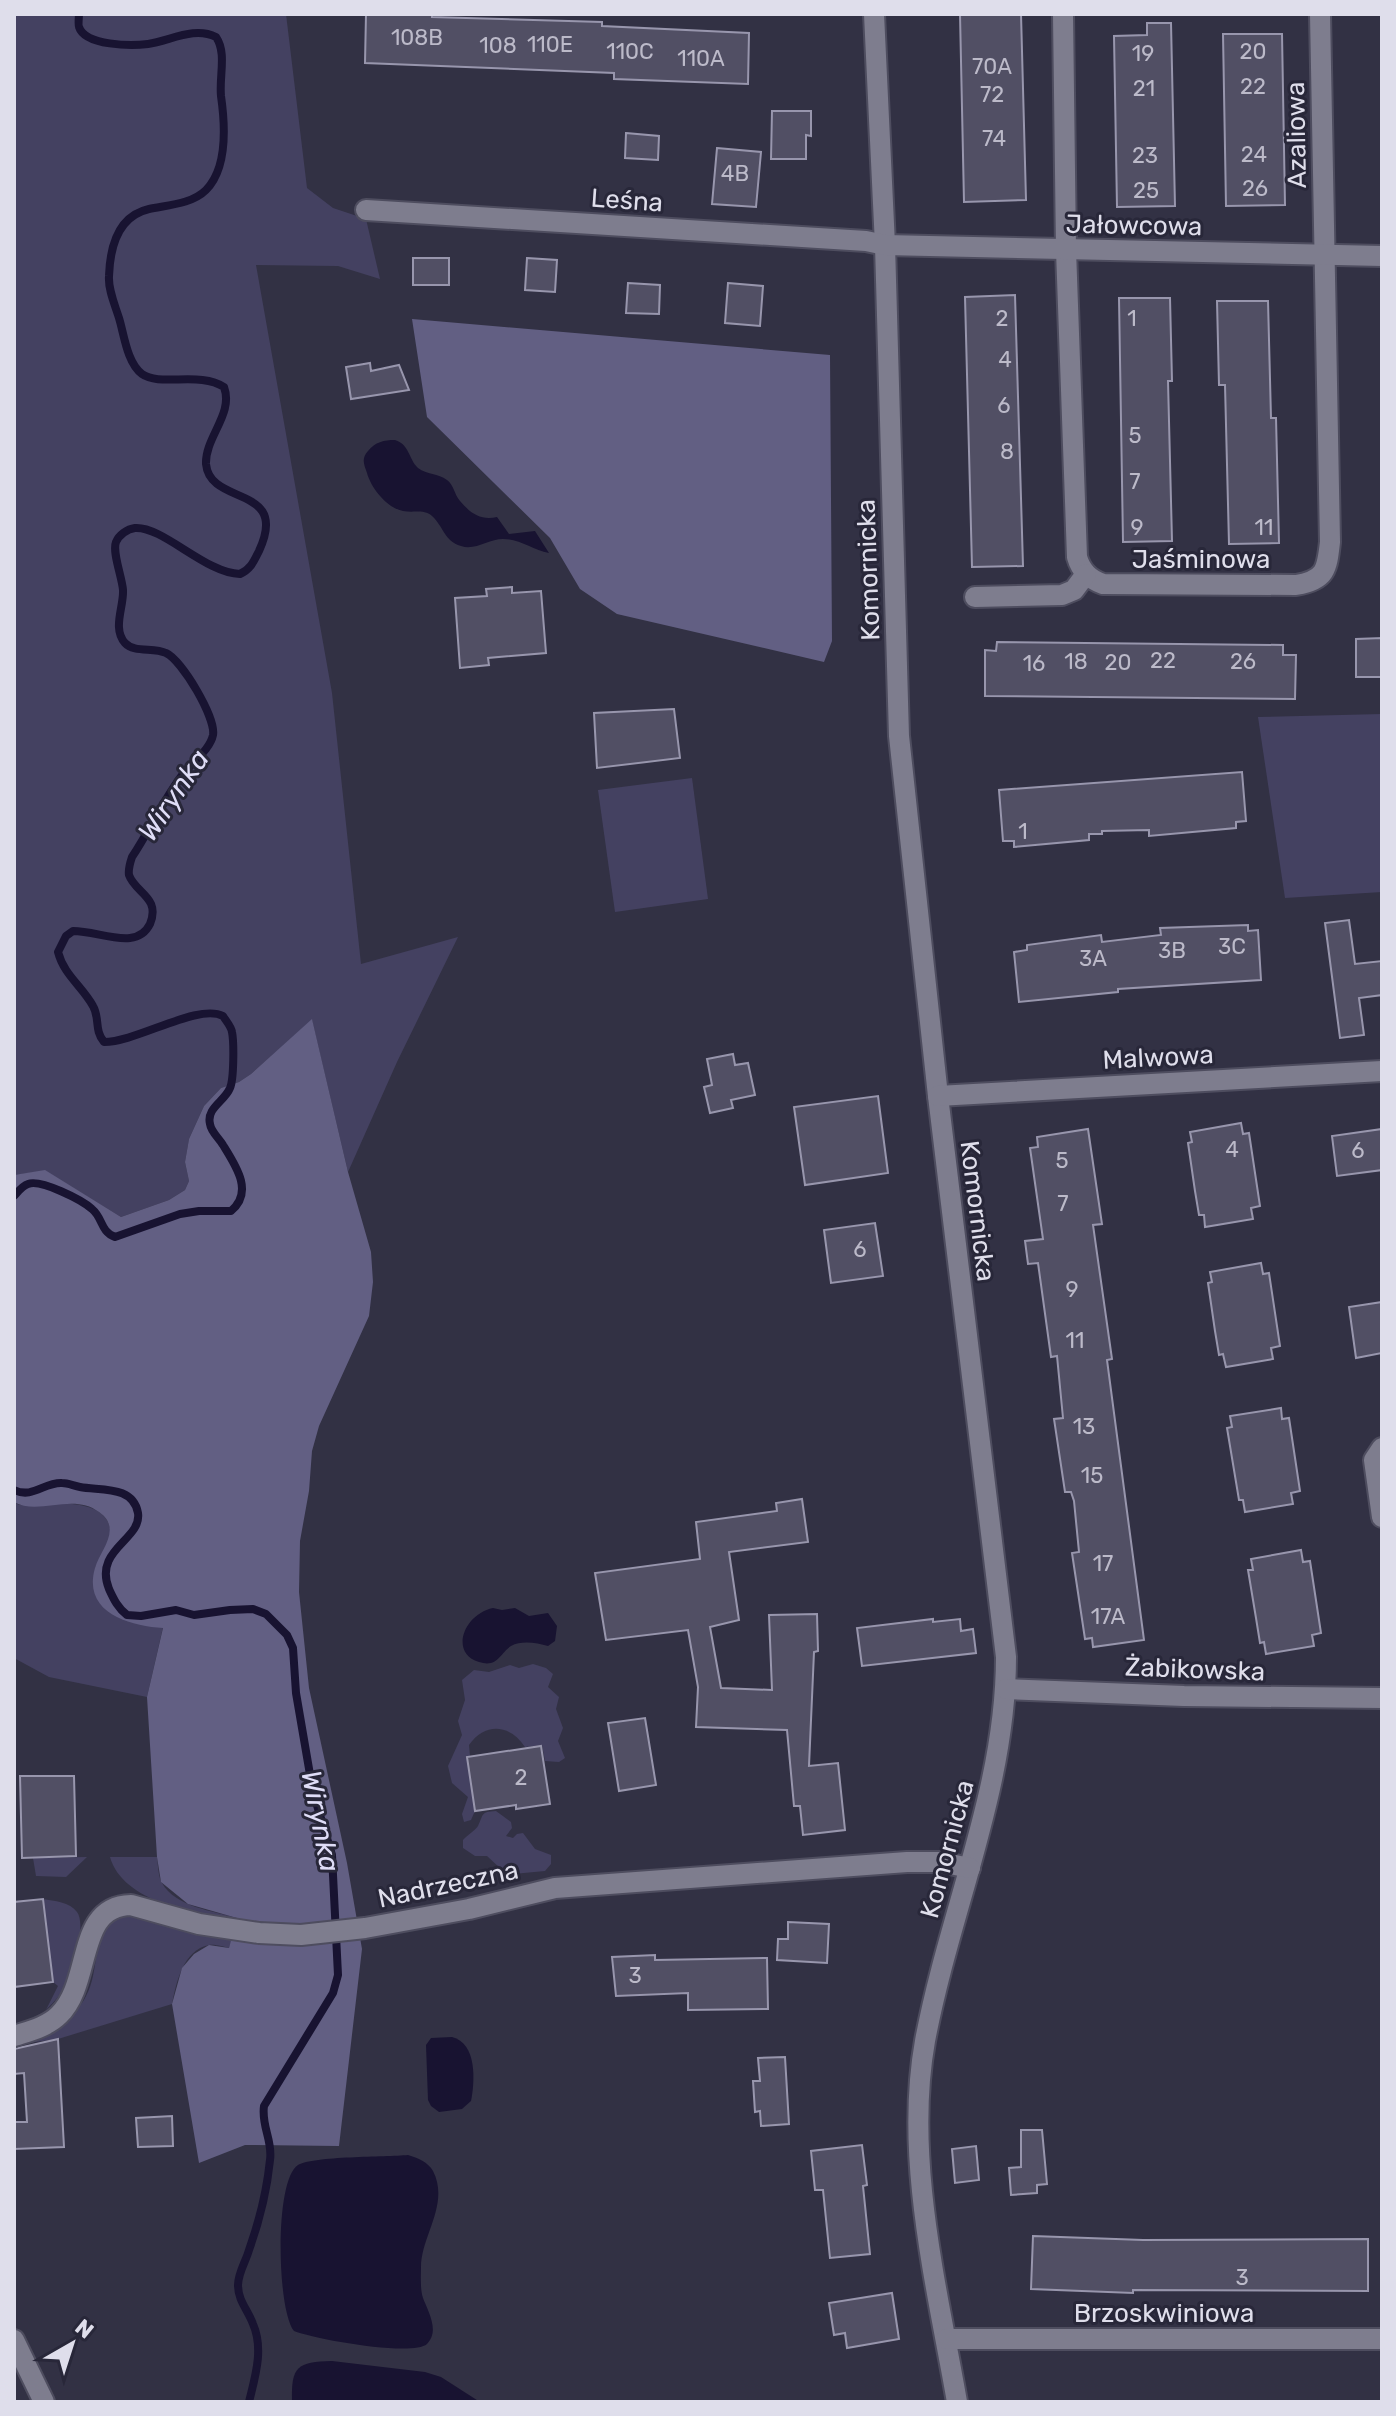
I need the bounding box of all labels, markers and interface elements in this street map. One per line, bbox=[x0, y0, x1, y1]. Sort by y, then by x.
house number: 108B bbox=[391, 24, 443, 51]
house number: 110E bbox=[527, 31, 573, 58]
house number: 108 bbox=[479, 32, 517, 59]
house number: 110C bbox=[606, 38, 654, 65]
house number: 20 bbox=[1240, 38, 1266, 65]
house number: 19 bbox=[1132, 40, 1154, 67]
house number: 110A bbox=[677, 45, 725, 72]
house number: 70A bbox=[972, 53, 1012, 80]
house number: 22 bbox=[1240, 73, 1266, 100]
house number: 21 bbox=[1133, 75, 1155, 102]
house number: 72 bbox=[980, 81, 1004, 108]
street label: Azaliowa bbox=[1280, 81, 1313, 189]
house number: 74 bbox=[982, 125, 1006, 152]
house number: 24 bbox=[1241, 141, 1267, 168]
house number: 23 bbox=[1132, 142, 1158, 169]
house number: 4B bbox=[721, 160, 749, 187]
house number: 26 bbox=[1242, 175, 1268, 202]
house number: 25 bbox=[1133, 177, 1159, 204]
street label: Leśna bbox=[590, 183, 664, 218]
street label: Jałowcowa bbox=[1065, 209, 1203, 242]
house number: 2 bbox=[996, 305, 1008, 332]
house number: 1 bbox=[1127, 305, 1137, 332]
house number: 4 bbox=[998, 346, 1012, 373]
house number: 6 bbox=[997, 392, 1011, 419]
house number: 5 bbox=[1128, 422, 1142, 449]
house number: 8 bbox=[1000, 438, 1014, 465]
house number: 7 bbox=[1129, 468, 1141, 495]
street label: Komornicka bbox=[851, 499, 886, 641]
house number: 9 bbox=[1130, 514, 1144, 541]
house number: 11 bbox=[1255, 514, 1273, 541]
street label: Jaśminowa bbox=[1132, 544, 1270, 575]
house number: 22 bbox=[1150, 647, 1176, 674]
house number: 18 bbox=[1064, 648, 1088, 675]
house number: 26 bbox=[1230, 648, 1256, 675]
house number: 20 bbox=[1105, 649, 1131, 676]
house number: 16 bbox=[1023, 650, 1045, 677]
water label: Wirynka bbox=[131, 743, 216, 847]
house number: 1 bbox=[1018, 818, 1028, 845]
house number: 3C bbox=[1218, 933, 1246, 960]
house number: 3B bbox=[1158, 937, 1186, 964]
house number: 3A bbox=[1079, 945, 1107, 972]
street label: Malwowa bbox=[1102, 1039, 1214, 1076]
house number: 4 bbox=[1225, 1136, 1239, 1163]
house number: 6 bbox=[1351, 1137, 1365, 1164]
street label: Komornicka bbox=[953, 1139, 1002, 1283]
house number: 5 bbox=[1055, 1147, 1069, 1174]
house number: 7 bbox=[1057, 1190, 1069, 1217]
house number: 6 bbox=[853, 1236, 867, 1263]
house number: 9 bbox=[1065, 1276, 1079, 1303]
house number: 11 bbox=[1066, 1327, 1084, 1354]
house number: 13 bbox=[1073, 1413, 1095, 1440]
house number: 15 bbox=[1081, 1462, 1103, 1489]
house number: 17 bbox=[1093, 1550, 1113, 1577]
house number: 17A bbox=[1091, 1603, 1125, 1630]
street label: Żabikowska bbox=[1124, 1652, 1266, 1687]
house number: 2 bbox=[515, 1764, 527, 1791]
water label: Wirynka bbox=[294, 1767, 347, 1875]
street label: Komornicka bbox=[914, 1777, 981, 1922]
street label: Nadrzeczna bbox=[375, 1854, 521, 1915]
house number: 3 bbox=[628, 1962, 642, 1989]
house number: 3 bbox=[1235, 2264, 1249, 2291]
street label: Brzoskwiniowa bbox=[1074, 2298, 1254, 2329]
north arrow bbox=[32, 2304, 112, 2384]
text: N bbox=[70, 2313, 99, 2344]

